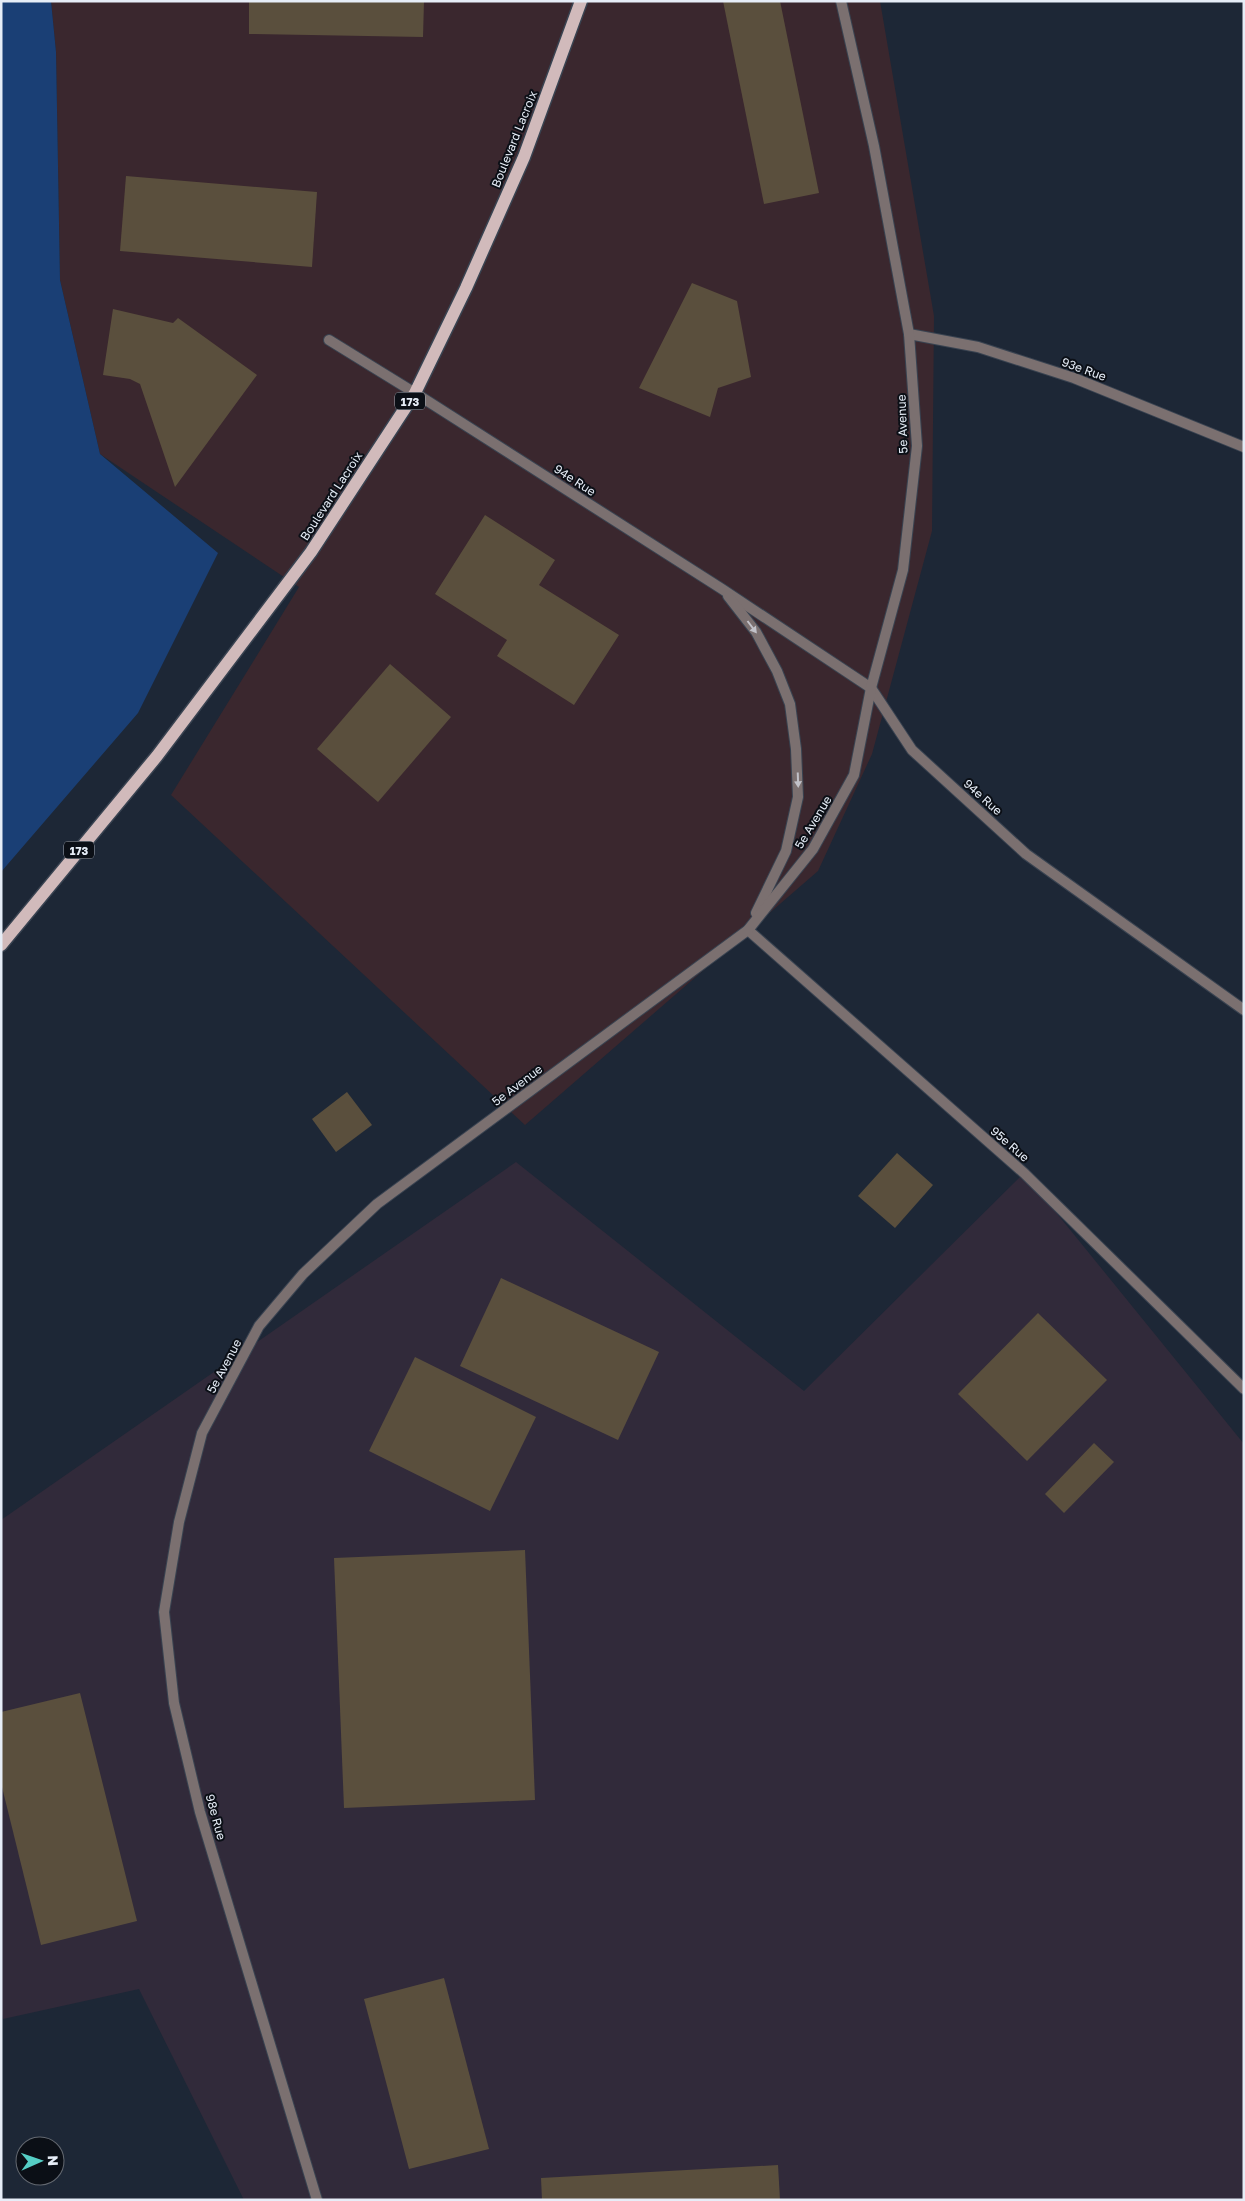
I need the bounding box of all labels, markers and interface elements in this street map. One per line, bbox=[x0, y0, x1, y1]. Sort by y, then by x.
street label: Boulevard Lacroix bbox=[488, 88, 540, 190]
street label: 93e Rue bbox=[1060, 354, 1108, 384]
road number: 173 bbox=[395, 392, 425, 410]
street label: 5e Avenue bbox=[893, 394, 911, 454]
street label: Boulevard Lacroix bbox=[297, 448, 366, 543]
street label: 94e Rue bbox=[551, 461, 599, 499]
one-way arrow bbox=[747, 620, 757, 634]
one-way arrow bbox=[794, 772, 802, 788]
street label: 94e Rue bbox=[961, 776, 1005, 818]
street label: 5e Avenue bbox=[791, 793, 835, 851]
road number: 173 bbox=[64, 842, 94, 858]
street label: 5e Avenue bbox=[489, 1061, 545, 1109]
street label: 95e Rue bbox=[988, 1123, 1032, 1165]
street label: 5e Avenue bbox=[203, 1336, 245, 1396]
street label: 98e Rue bbox=[203, 1793, 229, 1842]
north arrow bbox=[15, 2136, 65, 2186]
text: N bbox=[45, 2155, 62, 2166]

